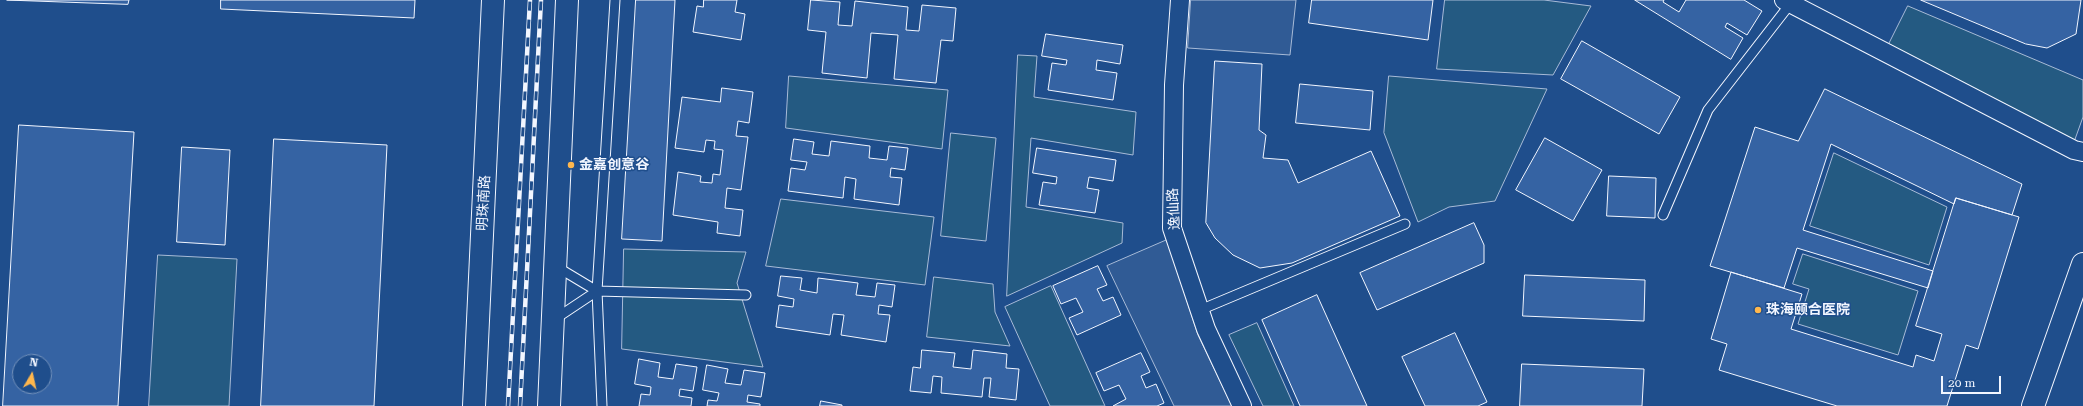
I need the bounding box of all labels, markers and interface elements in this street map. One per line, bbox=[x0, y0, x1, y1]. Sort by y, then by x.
place label: 金嘉创意谷 bbox=[579, 157, 649, 173]
marker: 金嘉创意谷 bbox=[566, 160, 576, 170]
street label: 明珠南路 bbox=[474, 175, 494, 231]
street label: 逸仙路 bbox=[1165, 188, 1183, 230]
place label: 珠海颐合医院 bbox=[1766, 302, 1850, 318]
marker: 珠海颐合医院 bbox=[1753, 305, 1763, 315]
north arrow bbox=[12, 354, 52, 394]
text: N bbox=[29, 356, 39, 370]
scale bar bbox=[1943, 368, 2003, 394]
text: 20 m bbox=[1948, 376, 1975, 390]

